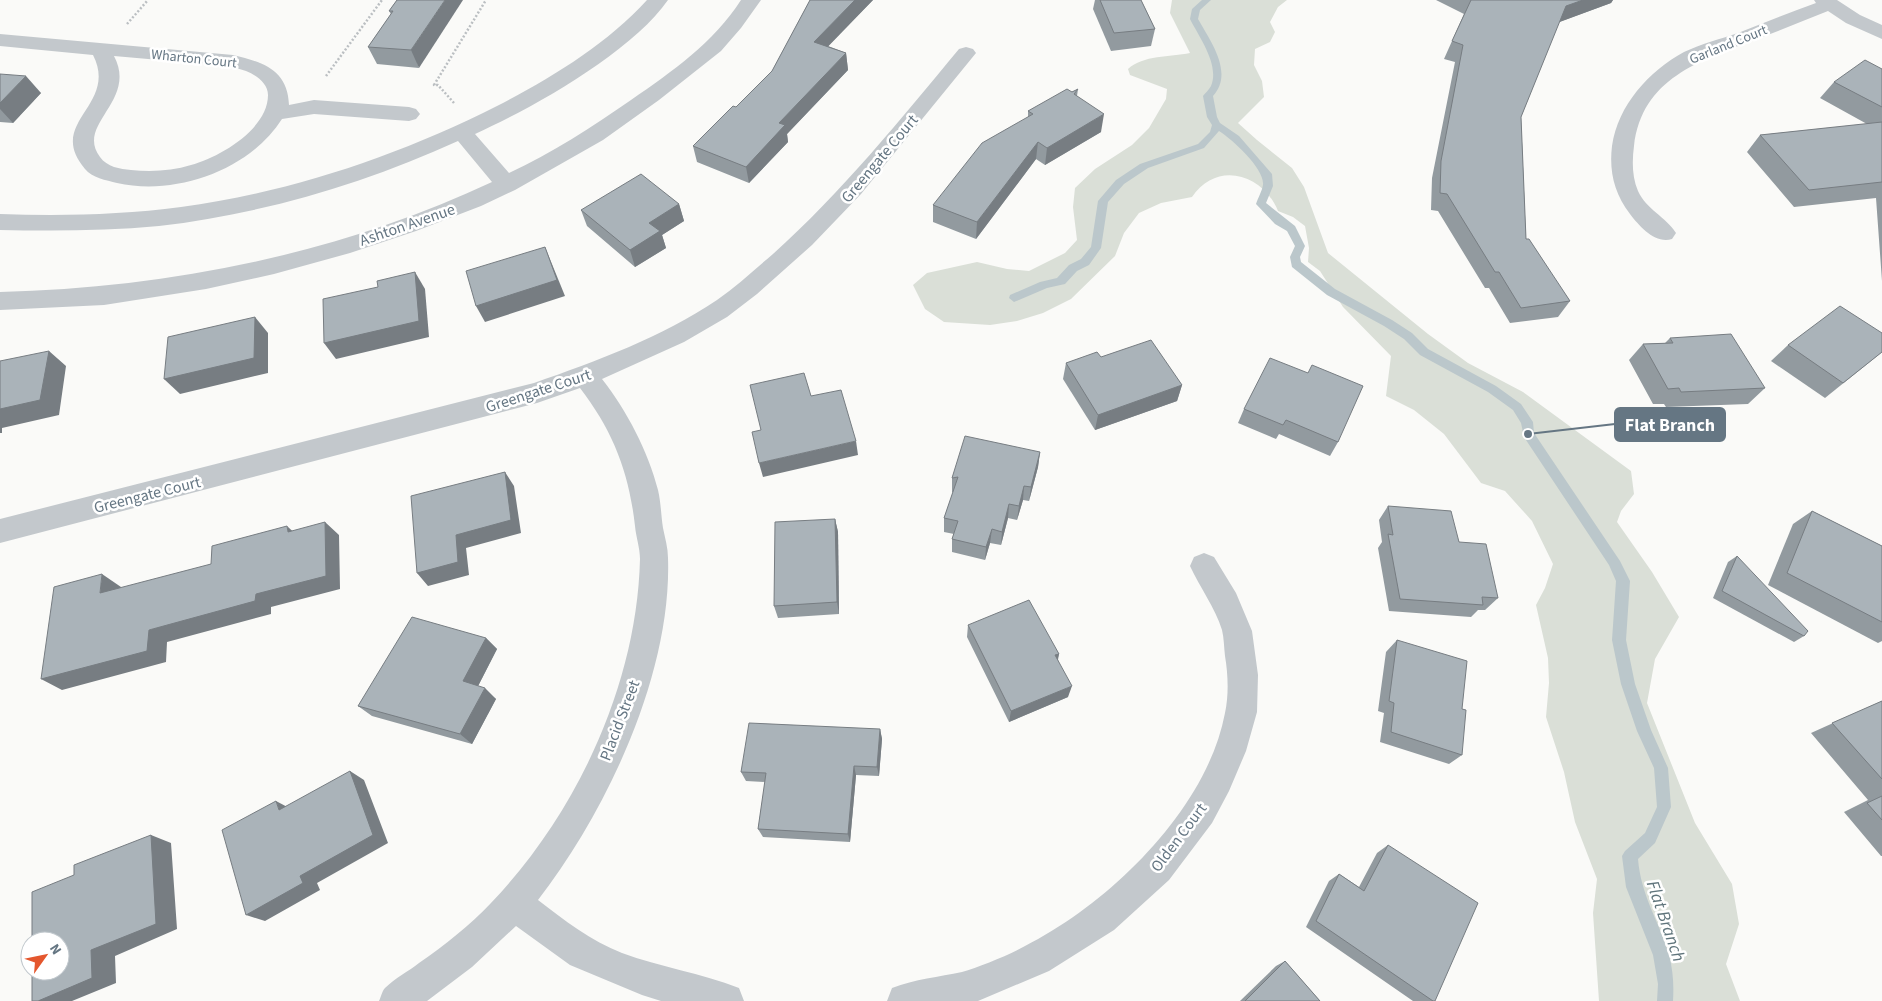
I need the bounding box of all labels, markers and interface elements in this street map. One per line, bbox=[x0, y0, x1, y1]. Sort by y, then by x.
street label: Garland Court bbox=[1687, 20, 1770, 70]
street label: Wharton Court bbox=[150, 45, 238, 73]
street label: Greengate Court bbox=[836, 109, 924, 208]
street label: Ashton Avenue bbox=[357, 198, 458, 252]
street label: Greengate Court bbox=[483, 363, 594, 418]
callout: Flat Branch bbox=[1615, 408, 1725, 441]
text: Flat Branch bbox=[1625, 413, 1715, 438]
street label: Greengate Court bbox=[92, 471, 204, 519]
street label: Placid Street bbox=[595, 676, 646, 764]
street label: Olden Court bbox=[1146, 798, 1212, 877]
water label: Flat Branch bbox=[1640, 877, 1691, 965]
north arrow bbox=[20, 931, 70, 981]
text: N bbox=[44, 940, 66, 959]

